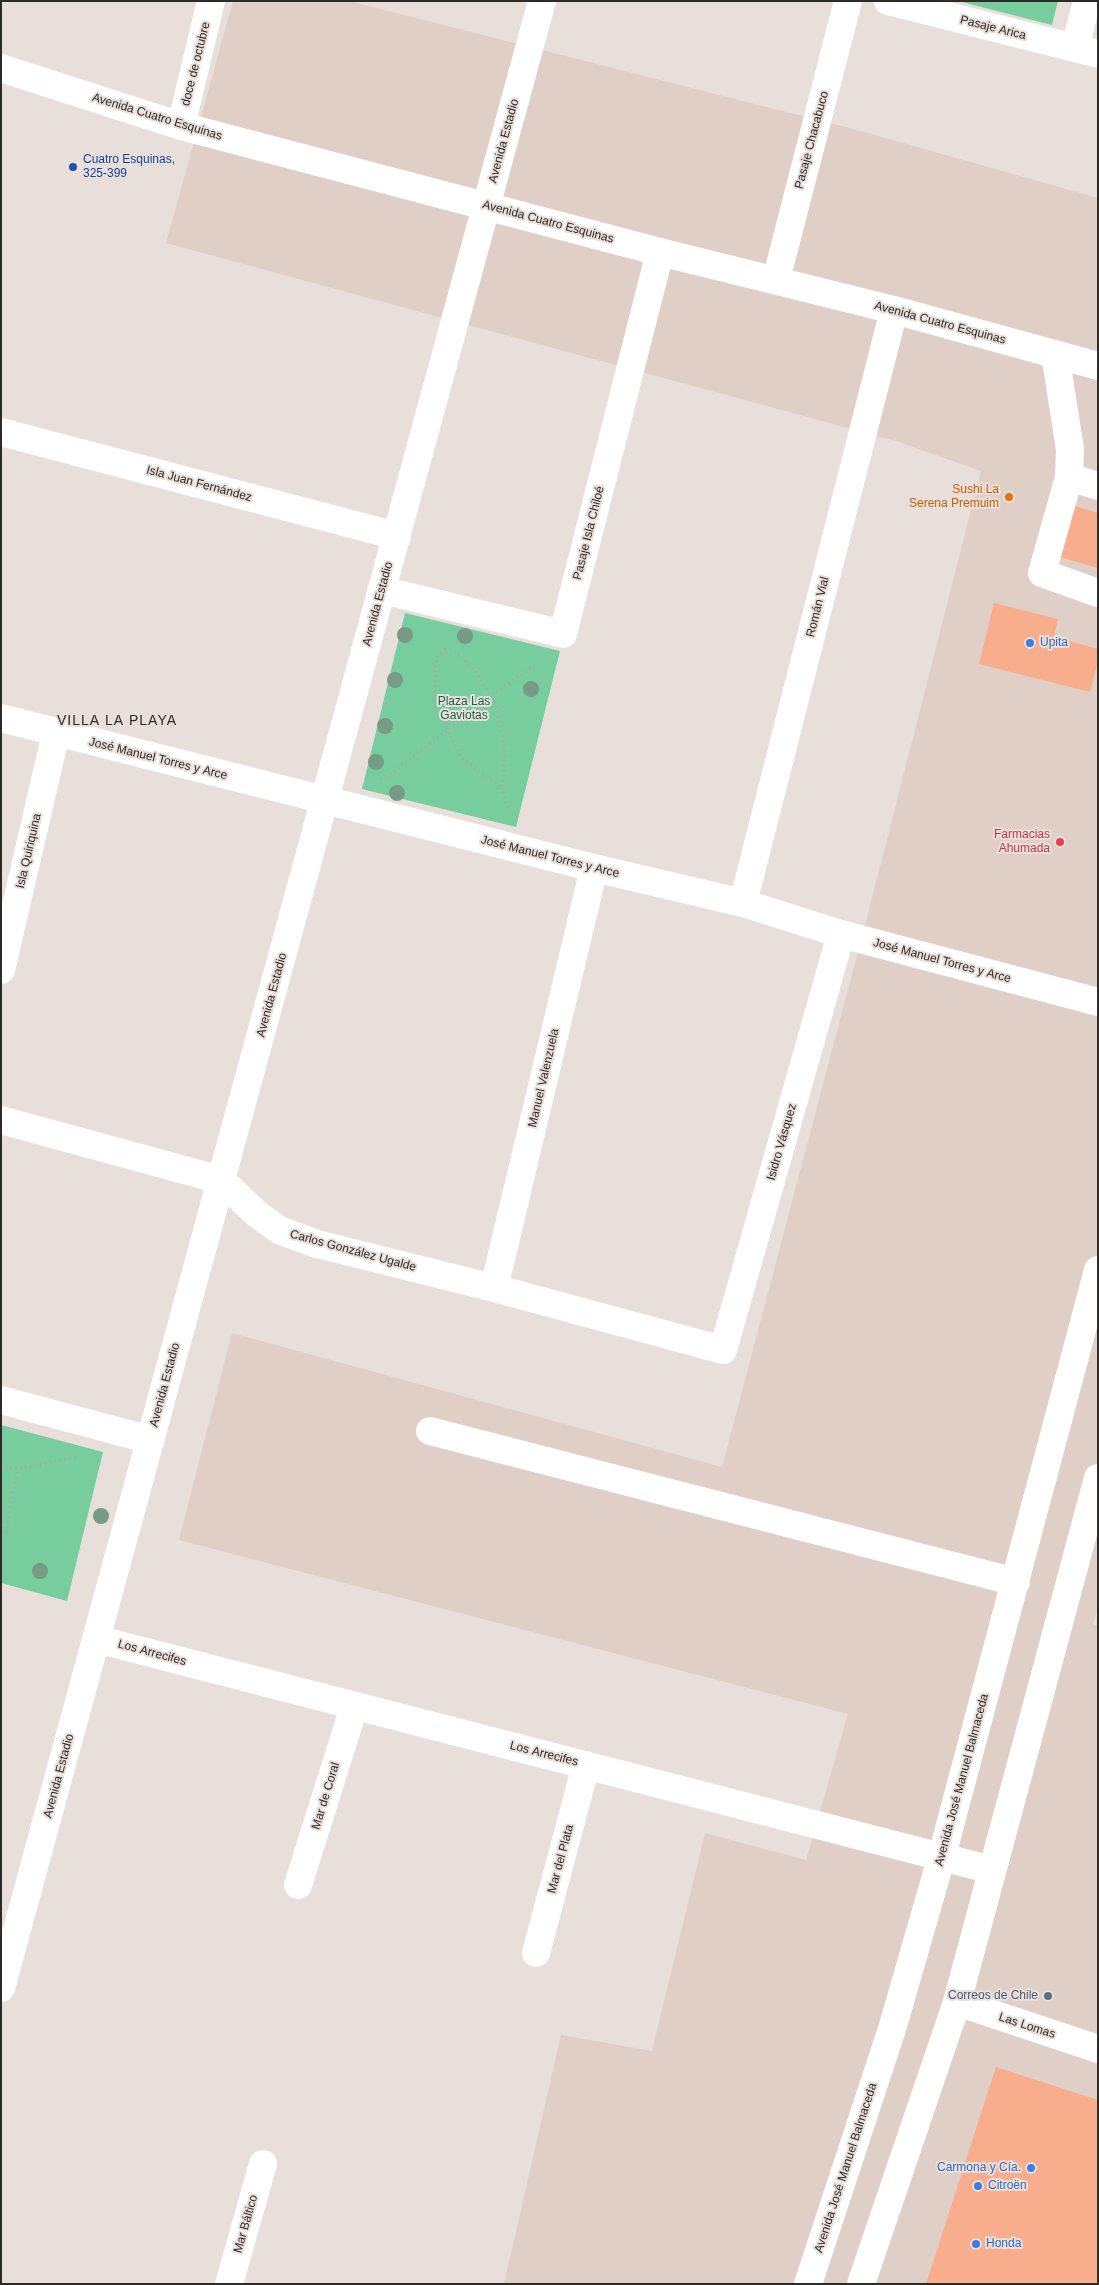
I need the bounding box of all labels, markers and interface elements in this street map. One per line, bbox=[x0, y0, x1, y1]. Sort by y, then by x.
street label: Pasaje Arica bbox=[959, 13, 1027, 43]
street label: doce de octubre bbox=[179, 21, 213, 107]
street label: Pasaje Chacabuco bbox=[792, 89, 832, 191]
street label: Avenida Cuatro Esquinas bbox=[90, 90, 224, 144]
street label: Avenida Estadio bbox=[486, 97, 522, 185]
place label: Cuatro Esquinas, 325-399 bbox=[83, 153, 175, 181]
marker: Cuatro Esquinas, 325-399 bbox=[67, 161, 79, 173]
street label: Avenida Cuatro Esquinas bbox=[481, 198, 615, 246]
street label: Avenida Cuatro Esquinas bbox=[873, 299, 1007, 347]
street label: Isla Juan Fernández bbox=[145, 463, 253, 505]
place label: Sushi La Serena Premuim bbox=[909, 483, 999, 511]
street label: Pasaje Isla Chiloé bbox=[570, 485, 608, 581]
marker: Sushi La Serena Premuim bbox=[1003, 491, 1015, 503]
street label: Avenida Estadio bbox=[360, 560, 396, 648]
street label: Román Vial bbox=[804, 575, 832, 639]
place label: Upita bbox=[1040, 636, 1068, 650]
marker: Upita bbox=[1024, 637, 1036, 649]
park label: Plaza Las Gaviotas bbox=[438, 695, 490, 723]
district label: VILLA LA PLAYA bbox=[55, 713, 179, 729]
street label: José Manuel Torres y Arce bbox=[87, 735, 229, 783]
street label: Isla Quiriquina bbox=[13, 812, 45, 890]
place label: Farmacias Ahumada bbox=[994, 828, 1050, 856]
street label: José Manuel Torres y Arce bbox=[479, 833, 621, 881]
marker: Farmacias Ahumada bbox=[1054, 836, 1066, 848]
street label: José Manuel Torres y Arce bbox=[872, 936, 1012, 986]
street label: Avenida Estadio bbox=[254, 951, 290, 1039]
street label: Manuel Valenzuela bbox=[526, 1027, 562, 1129]
street label: Isidro Vásquez bbox=[764, 1102, 800, 1182]
street label: Carlos González Ugalde bbox=[288, 1227, 418, 1275]
street label: Avenida Estadio bbox=[147, 1341, 183, 1429]
street label: Los Arrecifes bbox=[116, 1637, 188, 1669]
street label: Avenida José Manuel Balmaceda bbox=[932, 1692, 992, 1868]
street label: Avenida Estadio bbox=[41, 1732, 77, 1820]
street label: Los Arrecifes bbox=[508, 1739, 580, 1769]
street label: Mar de Coral bbox=[309, 1761, 343, 1831]
street label: Mar del Plata bbox=[545, 1823, 577, 1895]
place label: Correos de Chile bbox=[948, 1989, 1038, 2003]
marker: Correos de Chile bbox=[1042, 1990, 1054, 2002]
street label: Las Lomas bbox=[997, 2010, 1057, 2042]
street label: Avenida José Manuel Balmaceda bbox=[812, 2081, 880, 2255]
place label: Carmona y Cía. bbox=[937, 2161, 1021, 2175]
marker: Carmona y Cía. bbox=[1025, 2162, 1037, 2174]
place label: Citroën bbox=[988, 2179, 1027, 2193]
marker: Citroën bbox=[972, 2180, 984, 2192]
street label: Mar Báltico bbox=[231, 2193, 261, 2255]
place label: Honda bbox=[986, 2237, 1021, 2251]
marker: Honda bbox=[970, 2238, 982, 2250]

